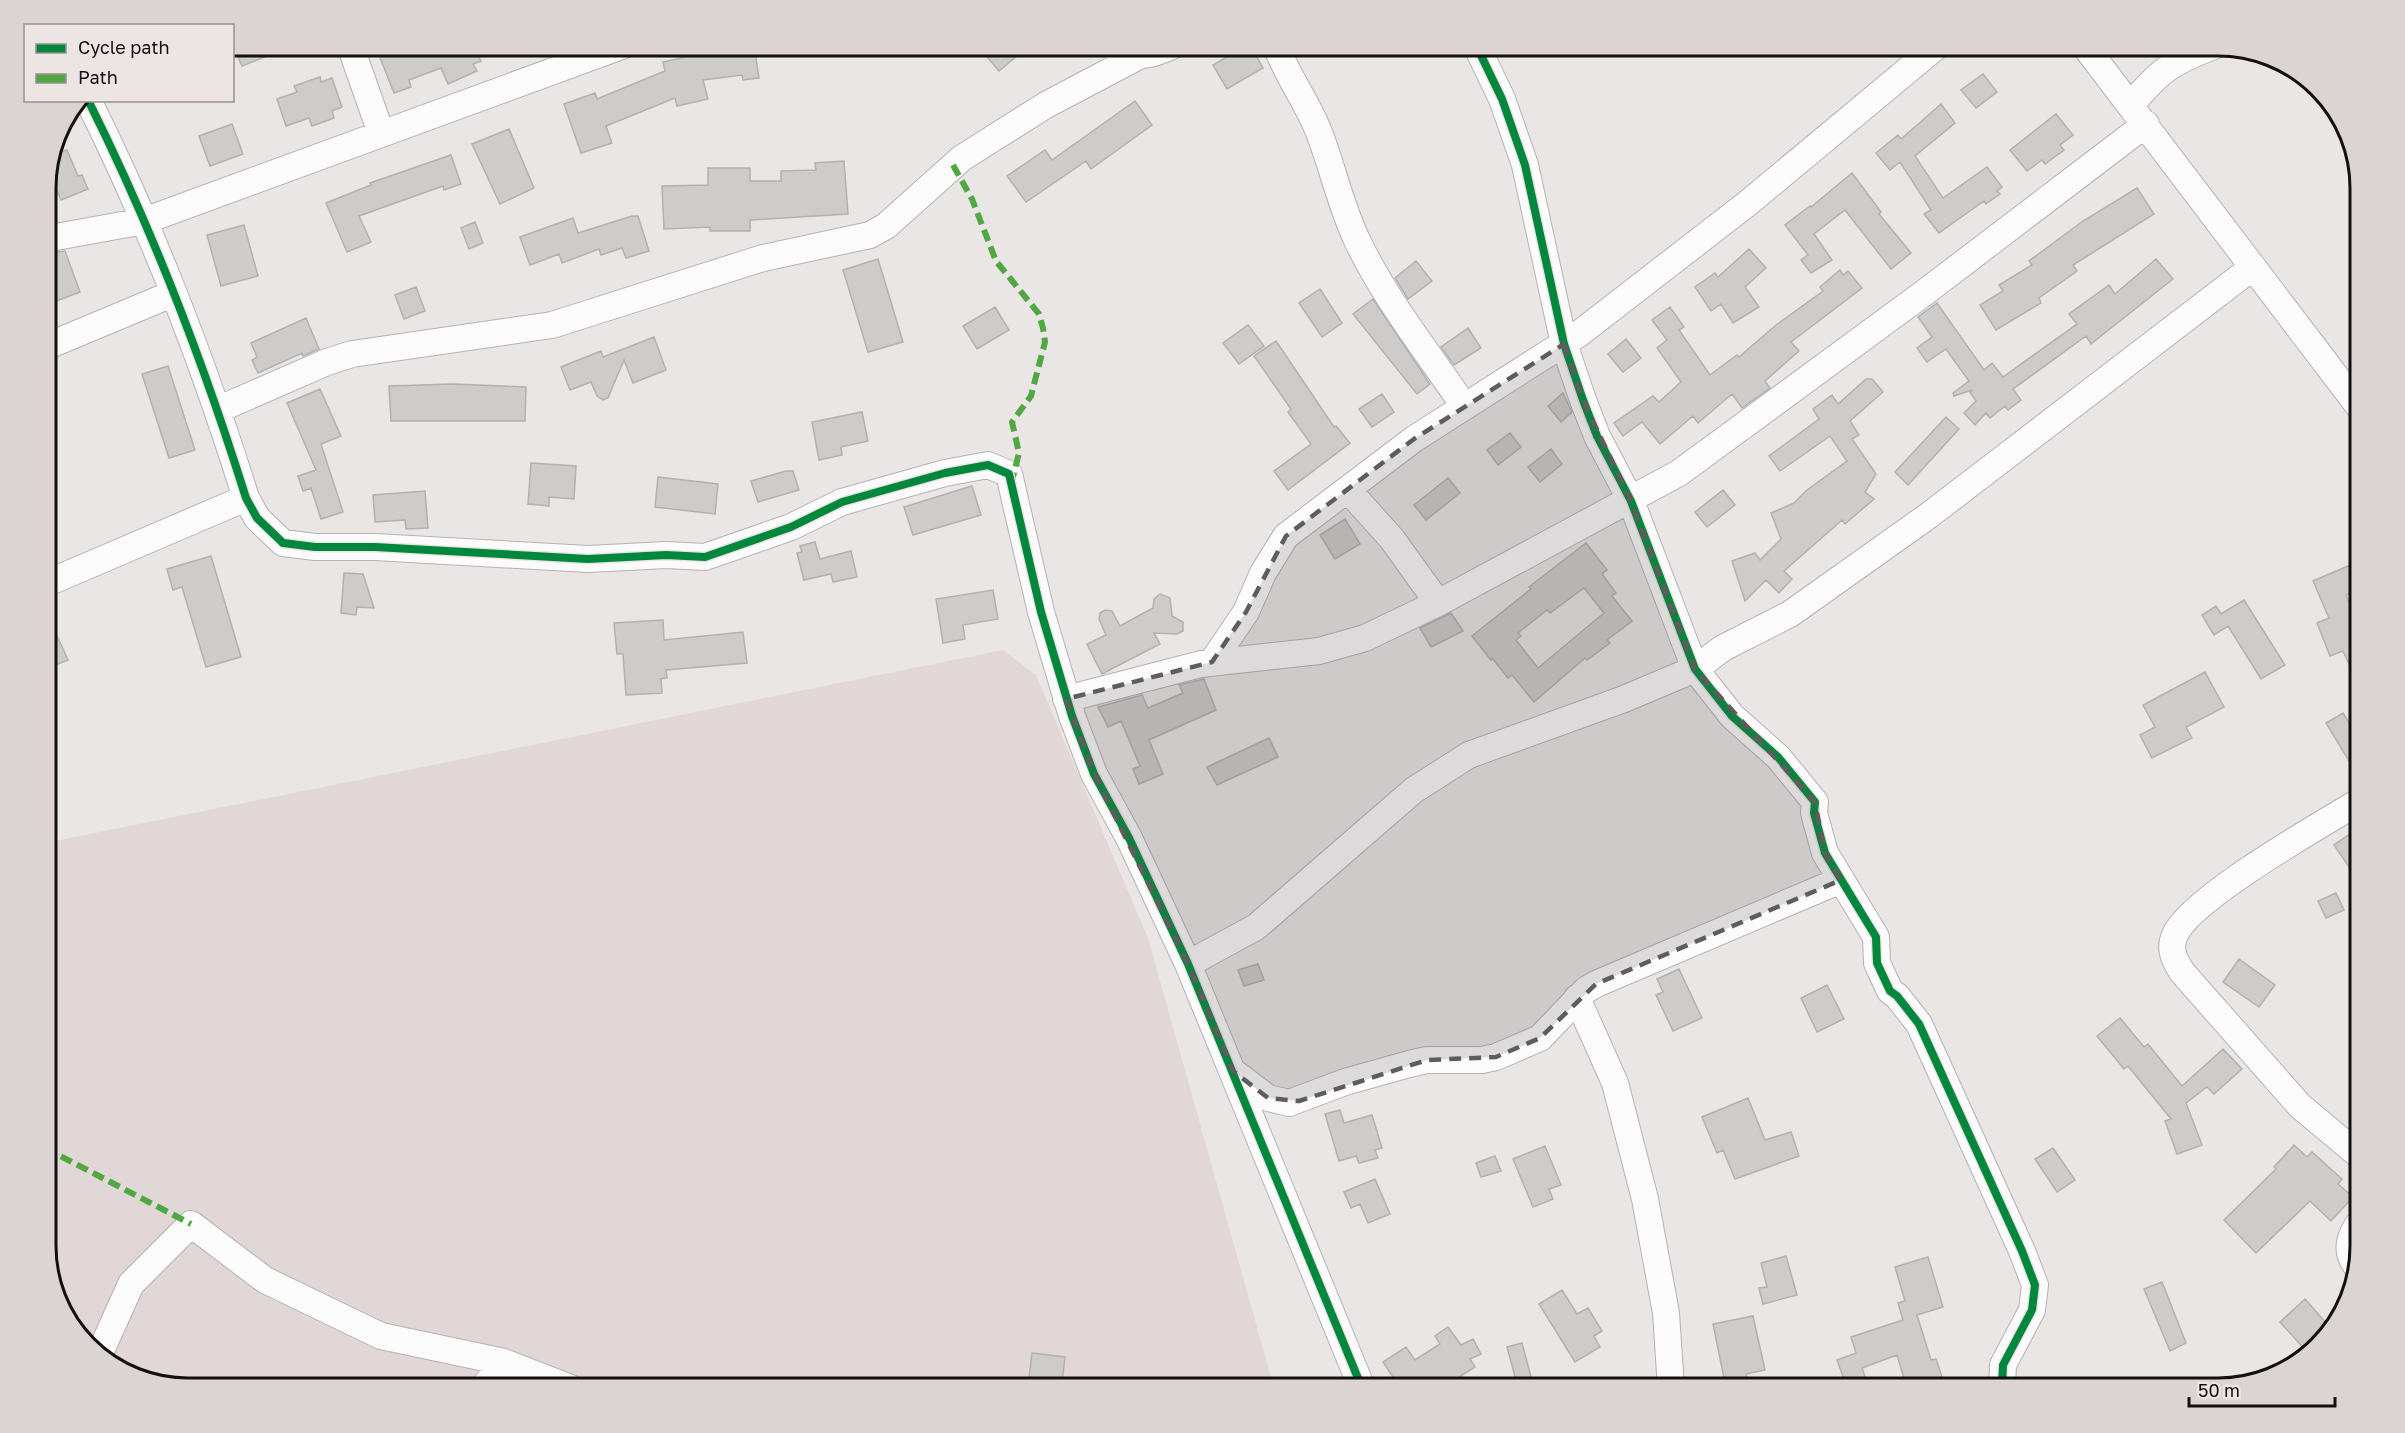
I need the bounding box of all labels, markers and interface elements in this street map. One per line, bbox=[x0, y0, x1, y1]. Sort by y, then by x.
legend bbox=[24, 24, 234, 102]
text: Cycle path bbox=[78, 36, 170, 58]
text: Path bbox=[78, 66, 118, 88]
scale bar bbox=[2189, 1370, 2334, 1408]
text: 50 m bbox=[2198, 1379, 2240, 1401]

